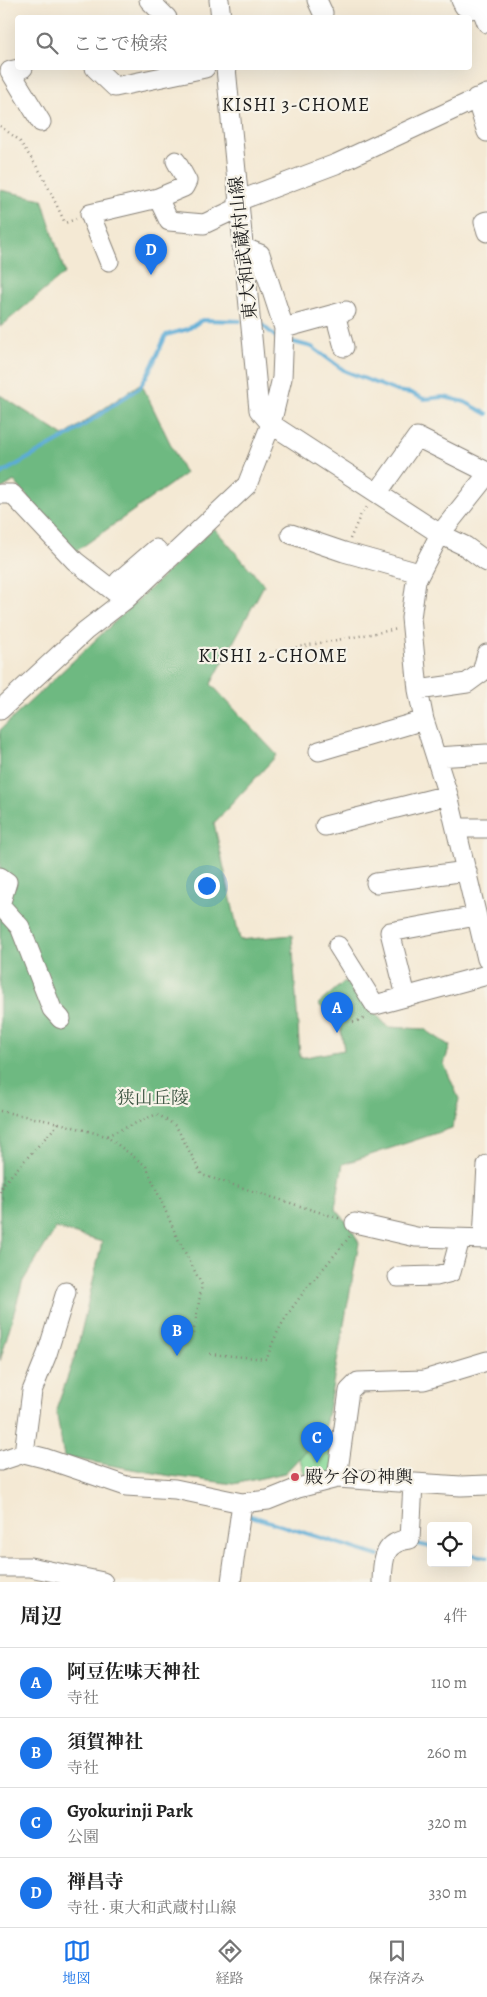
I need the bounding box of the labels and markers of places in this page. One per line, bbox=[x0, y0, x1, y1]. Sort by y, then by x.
pin: D bbox=[135, 234, 167, 275]
pin: A bbox=[321, 992, 353, 1033]
pin: B bbox=[161, 1315, 193, 1356]
pin: C bbox=[301, 1422, 333, 1463]
place label: 殿ケ谷の神輿 bbox=[305, 1465, 413, 1489]
marker: 殿ケ谷の神輿 bbox=[289, 1471, 301, 1483]

